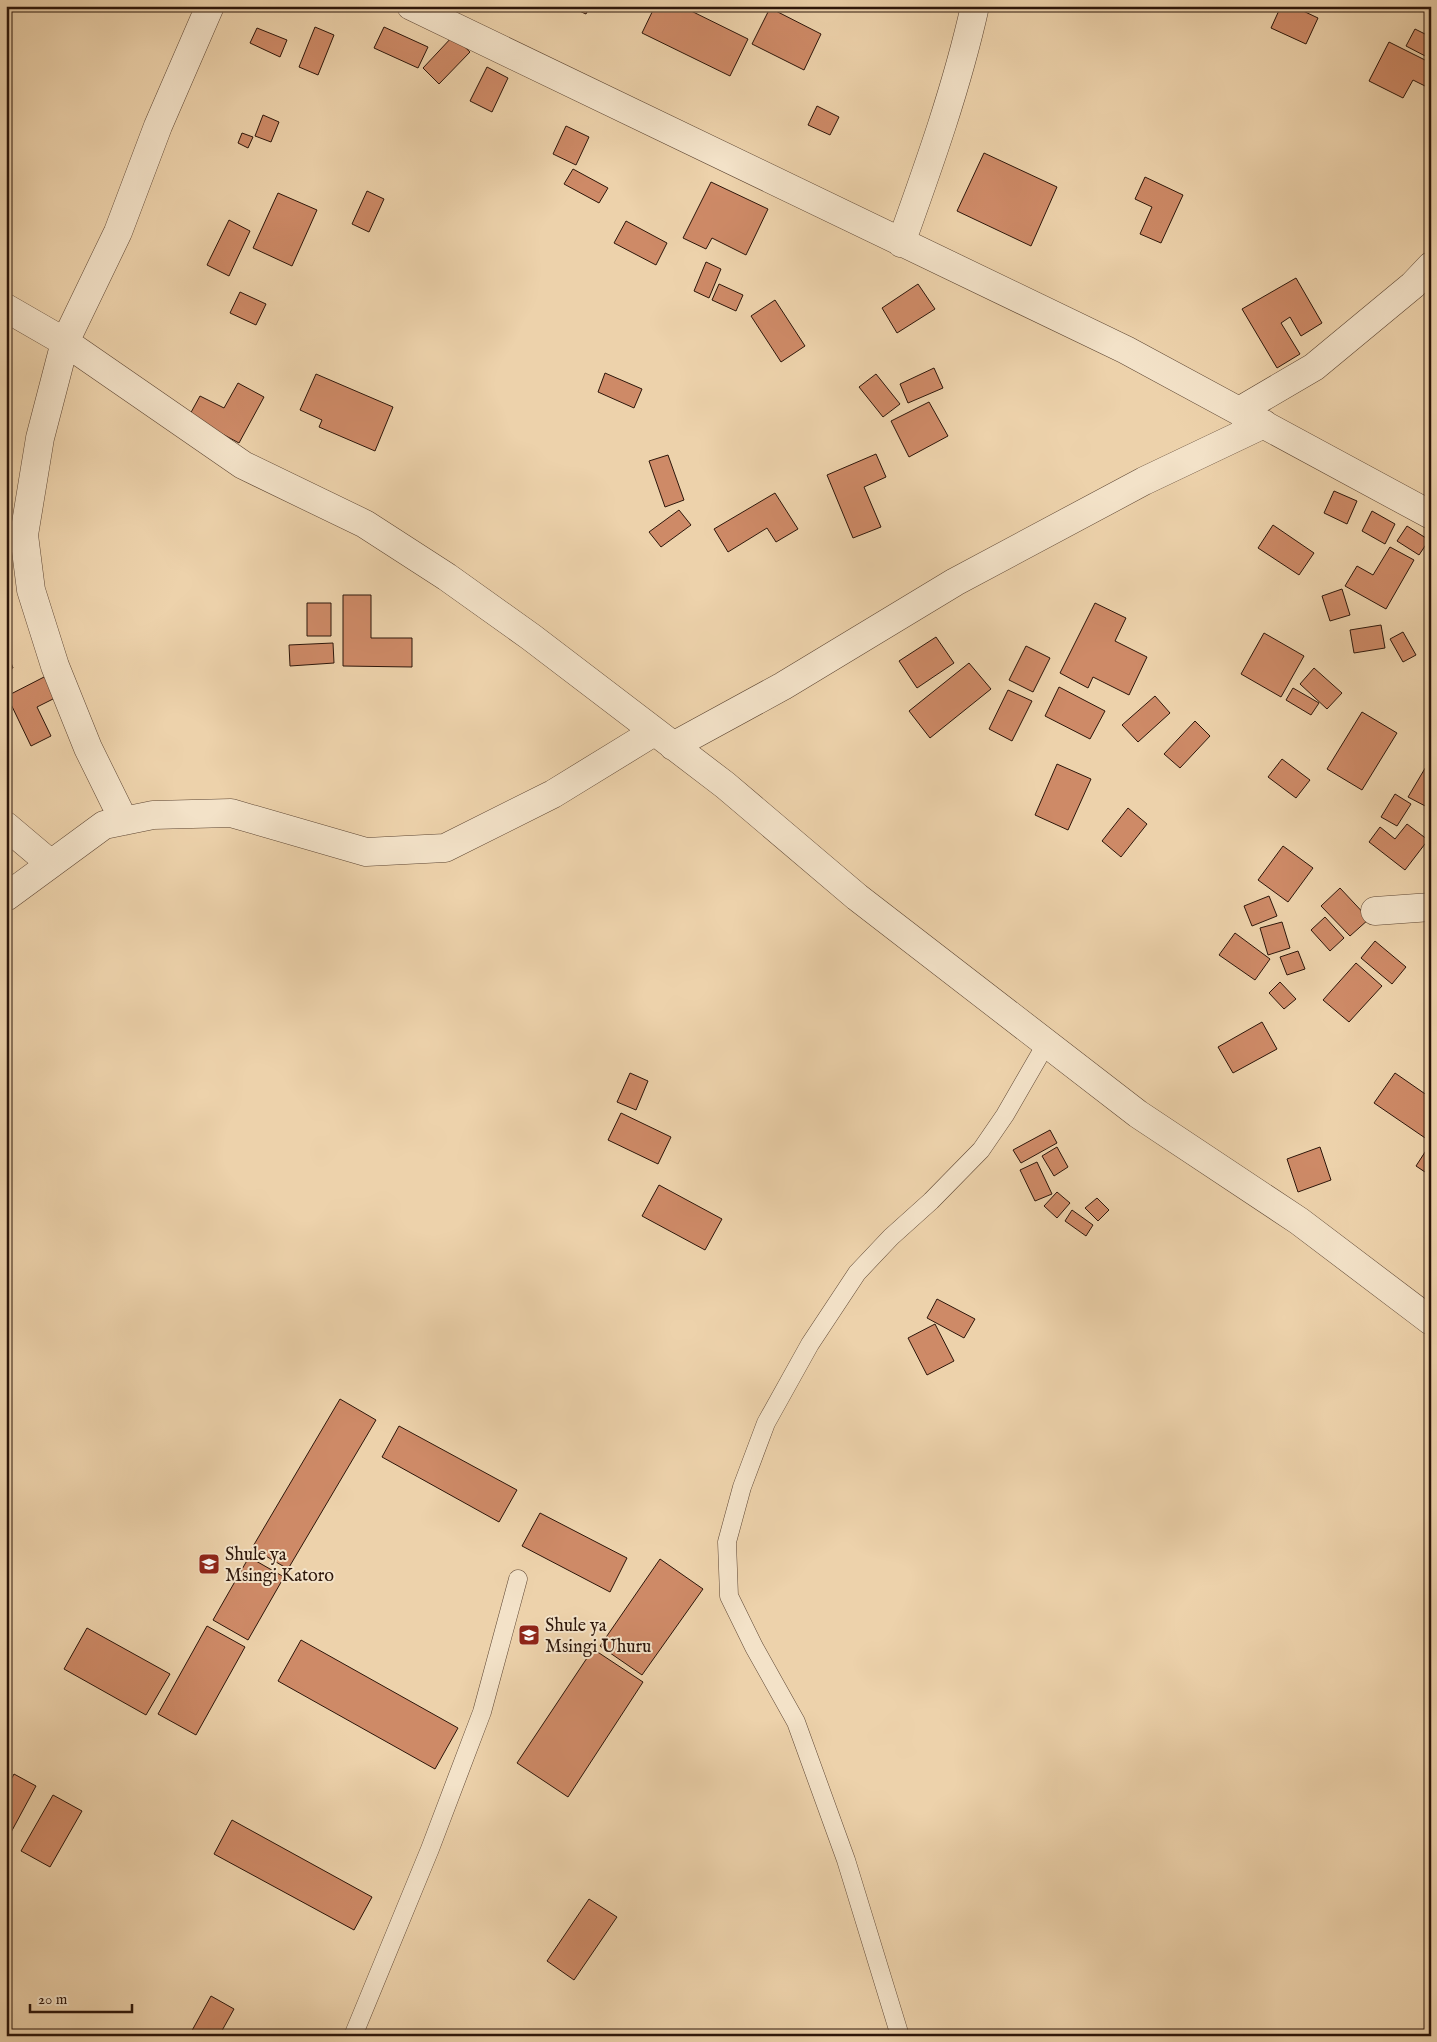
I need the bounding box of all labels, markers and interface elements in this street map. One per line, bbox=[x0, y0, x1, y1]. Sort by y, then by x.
place label: Shule ya Msingi Katoro bbox=[225, 1544, 334, 1588]
school or university icon: Shule ya Msingi Katoro bbox=[197, 1552, 221, 1576]
place label: Shule ya Msingi Uhuru bbox=[545, 1615, 651, 1659]
school or university icon: Shule ya Msingi Uhuru bbox=[517, 1623, 541, 1647]
scale bar bbox=[30, 1982, 132, 2014]
text: 20 m bbox=[38, 1990, 68, 2009]

